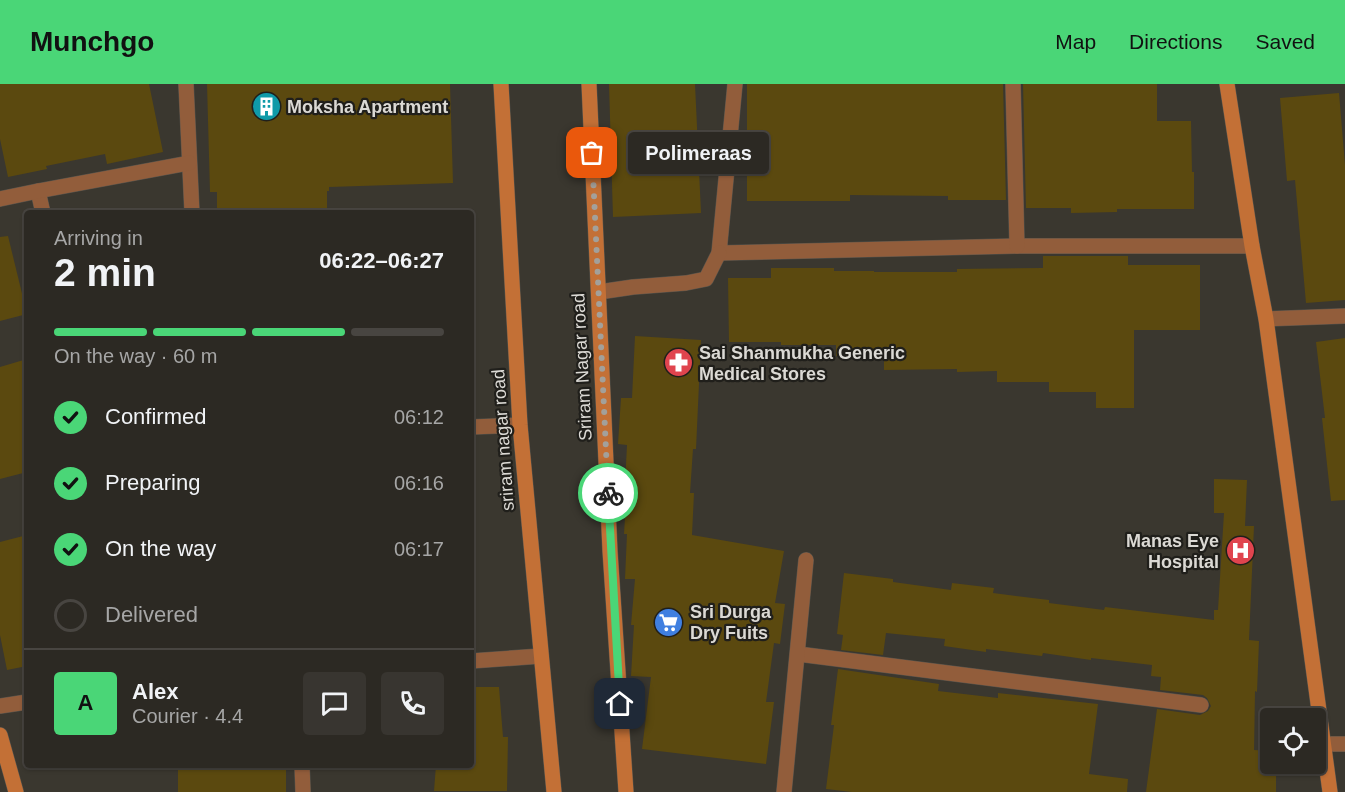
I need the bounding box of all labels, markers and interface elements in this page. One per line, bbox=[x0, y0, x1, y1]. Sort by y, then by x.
text: Munchgo bbox=[30, 26, 154, 57]
text: Map bbox=[1055, 30, 1096, 53]
text: Directions bbox=[1129, 30, 1222, 53]
text: Saved bbox=[1255, 30, 1315, 53]
building icon: Moksha Apartment bbox=[250, 91, 282, 123]
place label: Moksha Apartment bbox=[287, 97, 448, 117]
pin bbox=[566, 127, 617, 178]
callout: Polimeraas bbox=[628, 132, 769, 174]
icon: bag bbox=[575, 136, 608, 169]
text: Polimeraas bbox=[645, 142, 752, 164]
text: Arriving in bbox=[54, 227, 143, 249]
text: 06:22–06:27 bbox=[319, 248, 444, 273]
text: 2 min bbox=[54, 251, 156, 294]
street label: Sriram Nagar road bbox=[568, 293, 596, 441]
place label: Sai Shanmukha Generic Medical Stores bbox=[699, 343, 905, 384]
text: On the way · 60 m bbox=[54, 345, 217, 367]
pharmacy icon: Sai Shanmukha Generic Medical Stores bbox=[662, 347, 694, 379]
street label: sriram nagar road bbox=[488, 368, 518, 512]
icon: check bbox=[54, 401, 87, 434]
text: Confirmed bbox=[105, 404, 206, 429]
text: 06:12 bbox=[394, 406, 444, 428]
courier bbox=[578, 463, 638, 523]
icon: check bbox=[54, 467, 87, 500]
text: Preparing bbox=[105, 470, 200, 495]
text: 06:16 bbox=[394, 472, 444, 494]
icon: bike bbox=[592, 477, 625, 510]
place label: Manas Eye Hospital bbox=[1126, 531, 1219, 572]
icon: check bbox=[54, 533, 87, 566]
hospital icon: Manas Eye Hospital bbox=[1224, 535, 1256, 567]
text: On the way bbox=[105, 536, 216, 561]
text: 06:17 bbox=[394, 538, 444, 560]
text: Delivered bbox=[105, 602, 198, 627]
place label: Sri Durga Dry Fuits bbox=[690, 602, 772, 643]
supermarket icon: Sri Durga Dry Fuits bbox=[653, 606, 685, 638]
button: chat bbox=[303, 672, 366, 735]
button: phone bbox=[381, 672, 444, 735]
pin bbox=[594, 678, 645, 729]
text: Alex bbox=[132, 679, 178, 704]
icon: home bbox=[603, 687, 636, 720]
text: A bbox=[78, 690, 93, 715]
text: Courier · 4.4 bbox=[132, 705, 243, 727]
map controls bbox=[1260, 708, 1326, 774]
button: locate bbox=[1260, 708, 1326, 774]

